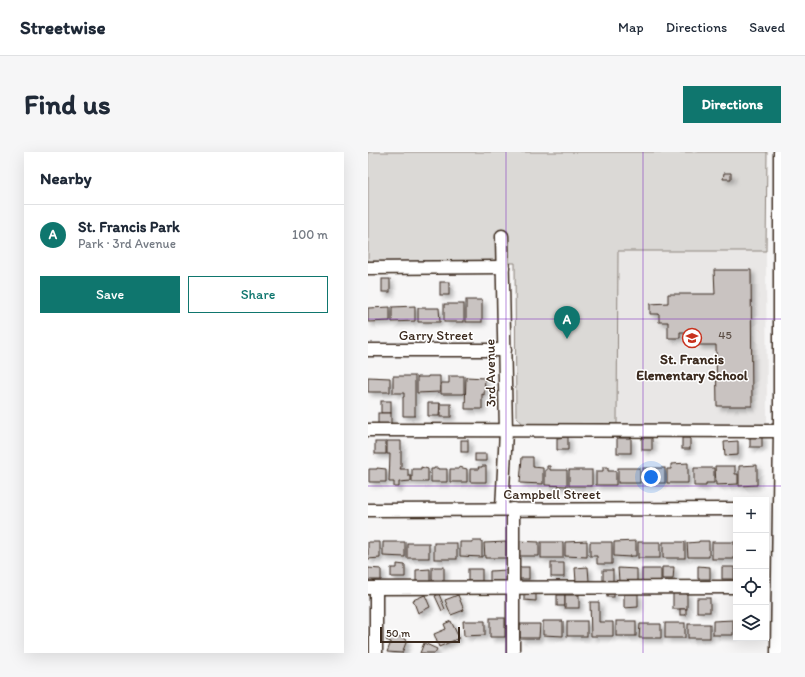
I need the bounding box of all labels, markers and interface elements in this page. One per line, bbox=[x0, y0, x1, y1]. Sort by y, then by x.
text: Streetwise bbox=[20, 16, 106, 39]
text: Map bbox=[618, 19, 644, 36]
text: Directions bbox=[666, 19, 727, 36]
text: Saved bbox=[749, 19, 785, 36]
button: Directions bbox=[683, 86, 781, 123]
text: Find us bbox=[24, 87, 111, 121]
text: Nearby bbox=[40, 168, 92, 188]
text: St. Francis Park bbox=[78, 218, 180, 236]
text: A bbox=[49, 227, 57, 242]
text: 100 m bbox=[292, 227, 328, 242]
text: Park · 3rd Avenue bbox=[78, 236, 176, 251]
button: Save bbox=[40, 276, 180, 313]
button: Share bbox=[188, 276, 328, 313]
pin: A bbox=[554, 306, 580, 339]
street label: Garry Street bbox=[399, 327, 473, 344]
school or university icon: St. Francis Elementary School bbox=[681, 327, 703, 349]
house number: 45 bbox=[718, 328, 732, 342]
street label: 3rd Avenue bbox=[481, 338, 500, 407]
place label: St. Francis Elementary School bbox=[636, 351, 749, 384]
your location bbox=[641, 467, 661, 487]
street label: Campbell Street bbox=[503, 486, 601, 503]
map controls bbox=[733, 497, 769, 641]
button: + bbox=[733, 497, 769, 533]
button: − bbox=[733, 533, 769, 569]
button: locate bbox=[733, 569, 769, 605]
button: layers bbox=[733, 605, 769, 641]
scale bar bbox=[380, 625, 460, 644]
text: 50 m bbox=[386, 627, 410, 640]

